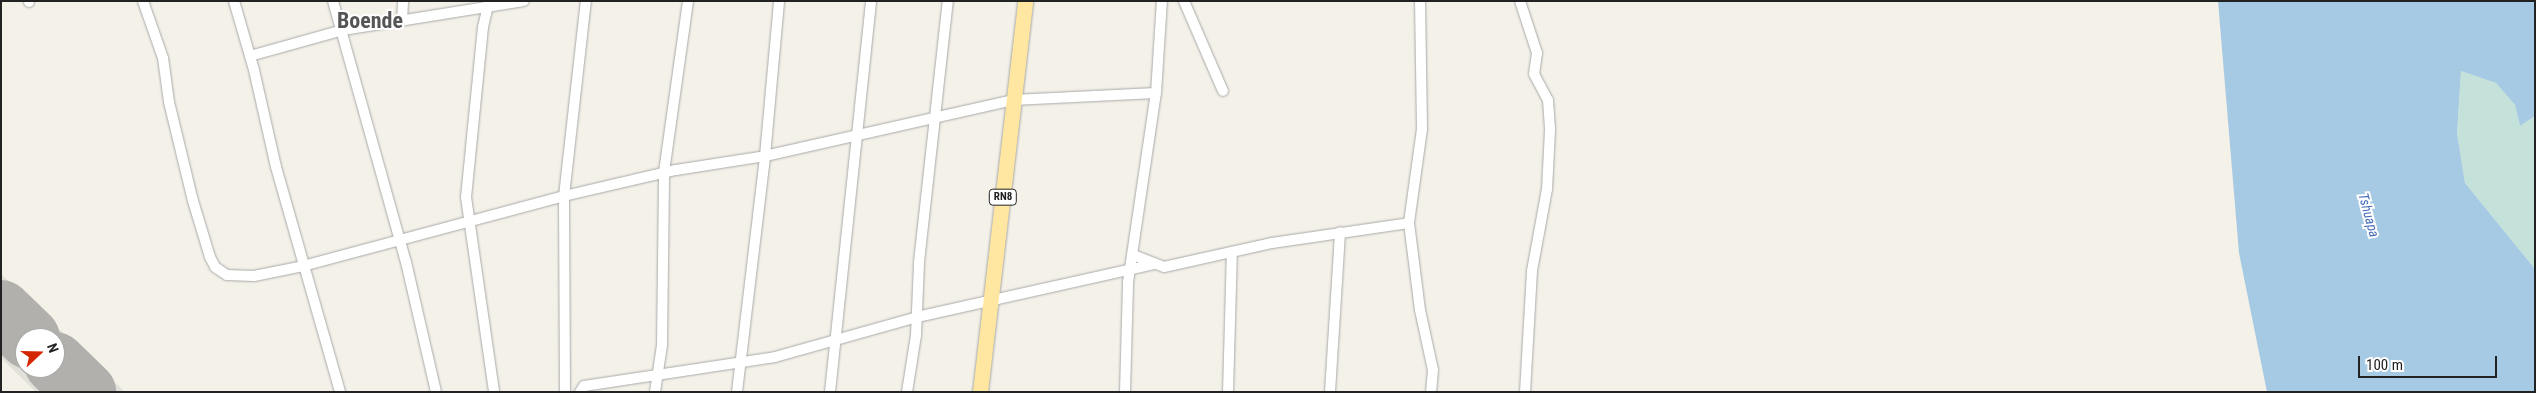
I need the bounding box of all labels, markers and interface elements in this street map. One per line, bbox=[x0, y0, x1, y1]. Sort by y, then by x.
district label: Boende bbox=[337, 8, 403, 34]
road number: RN8 bbox=[988, 188, 1018, 206]
water label: Tshuapa bbox=[2355, 191, 2383, 239]
north arrow bbox=[15, 328, 65, 378]
text: N bbox=[44, 341, 62, 355]
scale bar bbox=[2361, 346, 2500, 378]
text: 100 m bbox=[2366, 356, 2403, 374]

